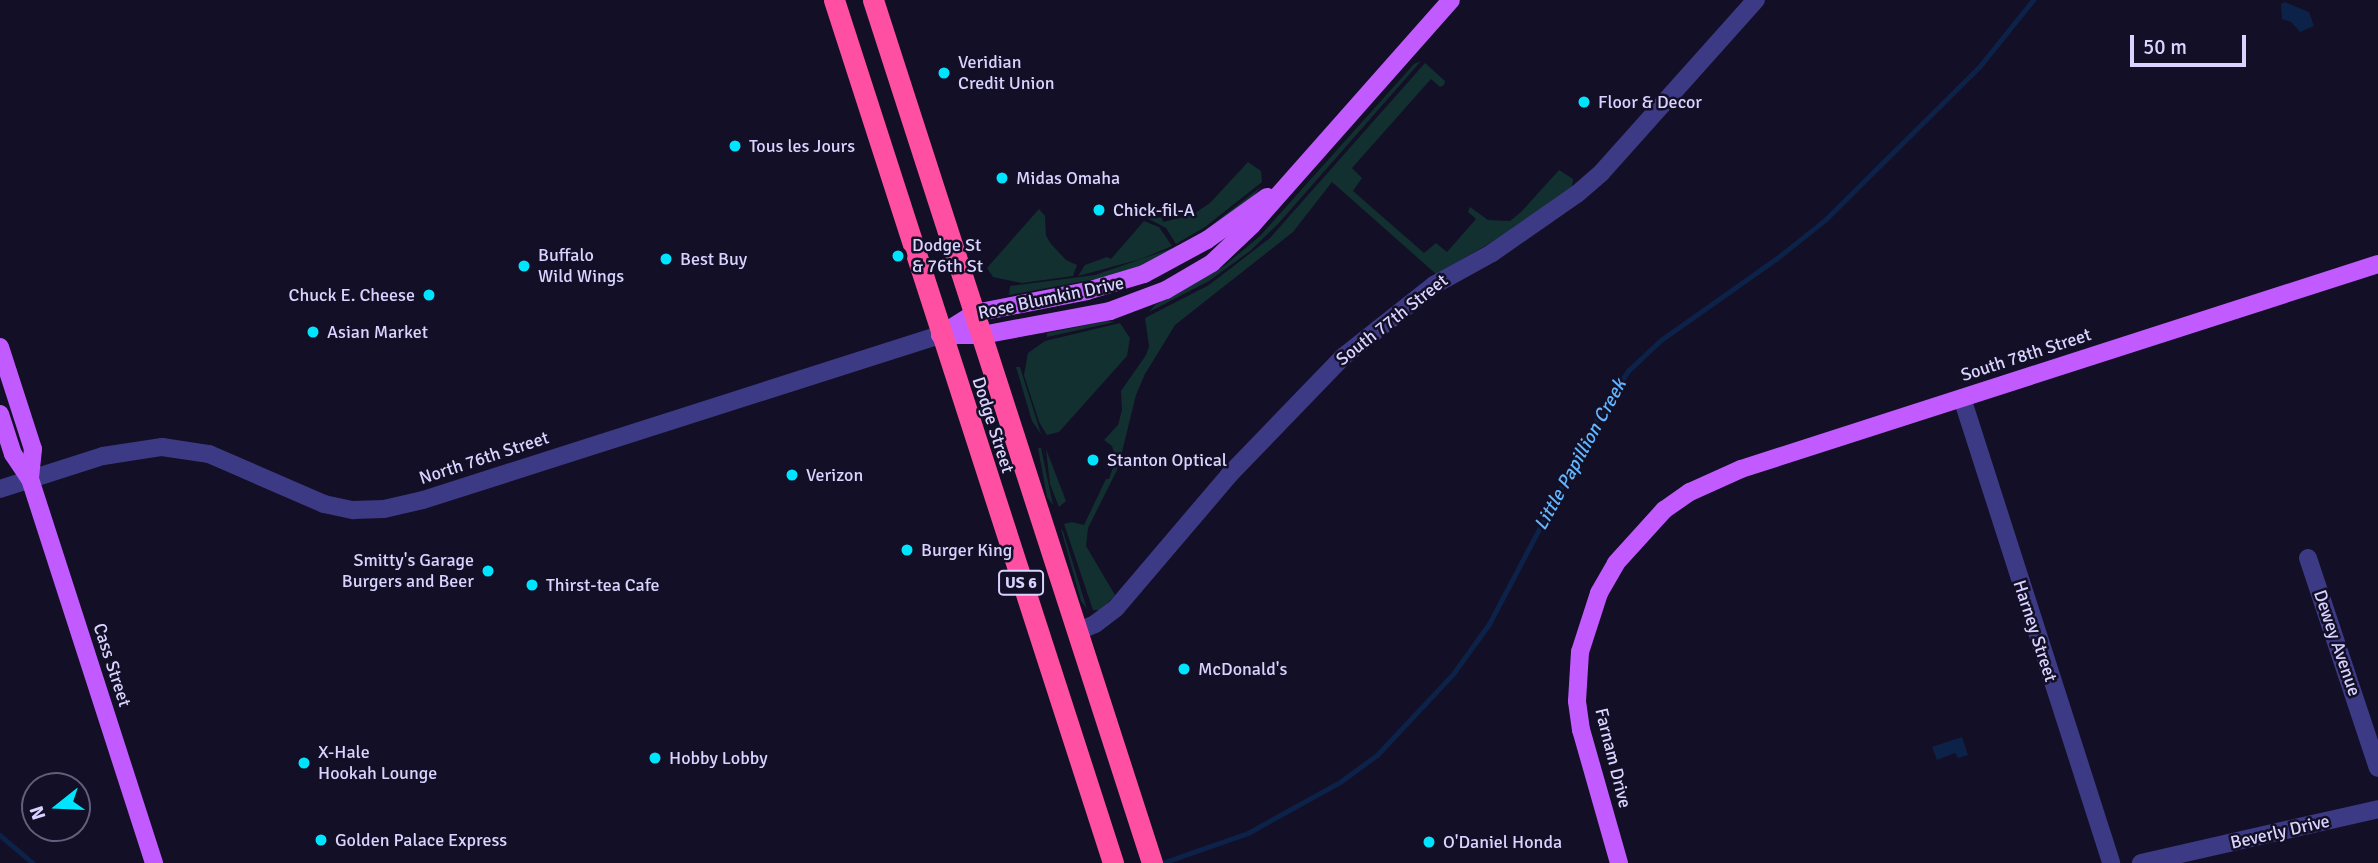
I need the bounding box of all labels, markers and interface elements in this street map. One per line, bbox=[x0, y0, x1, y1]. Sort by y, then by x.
scale bar bbox=[2133, 21, 2248, 65]
text: 50 m bbox=[2143, 34, 2187, 60]
place label: Veridian Credit Union bbox=[958, 52, 1055, 94]
marker: Veridian Credit Union bbox=[936, 65, 952, 81]
place label: Floor & Decor bbox=[1598, 91, 1702, 113]
marker: Floor & Decor bbox=[1576, 94, 1592, 110]
place label: Tous les Jours bbox=[749, 135, 855, 157]
marker: Tous les Jours bbox=[727, 138, 743, 154]
place label: Midas Omaha bbox=[1016, 167, 1120, 189]
marker: Midas Omaha bbox=[994, 170, 1010, 186]
place label: Chick-fil-A bbox=[1113, 199, 1195, 221]
marker: Chick-fil-A bbox=[1091, 202, 1107, 218]
place label: Dodge St & 76th St bbox=[912, 235, 983, 278]
place label: Buffalo Wild Wings bbox=[538, 245, 624, 288]
place label: Best Buy bbox=[680, 248, 747, 270]
marker: Dodge St & 76th St bbox=[890, 248, 906, 264]
marker: Best Buy bbox=[658, 251, 674, 267]
marker: Buffalo Wild Wings bbox=[516, 258, 532, 274]
street label: South 77th Street bbox=[1332, 270, 1452, 370]
street label: Rose Blumkin Drive bbox=[976, 272, 1126, 324]
place label: Chuck E. Cheese bbox=[289, 284, 415, 306]
marker: Chuck E. Cheese bbox=[421, 287, 437, 303]
place label: Asian Market bbox=[327, 321, 428, 343]
marker: Asian Market bbox=[305, 324, 321, 340]
street label: South 78th Street bbox=[1958, 324, 2094, 386]
street label: Dodge Street bbox=[967, 374, 1019, 476]
water label: Little Papillion Creek bbox=[1530, 375, 1632, 535]
street label: North 76th Street bbox=[416, 427, 552, 489]
place label: Stanton Optical bbox=[1107, 449, 1227, 471]
marker: Stanton Optical bbox=[1085, 452, 1101, 468]
place label: Verizon bbox=[806, 464, 863, 486]
marker: Verizon bbox=[784, 467, 800, 483]
place label: Burger King bbox=[921, 539, 1012, 561]
marker: Burger King bbox=[899, 542, 915, 558]
place label: Smitty's Garage Burgers and Beer bbox=[342, 550, 474, 592]
marker: Smitty's Garage Burgers and Beer bbox=[480, 563, 496, 579]
road number: US 6 bbox=[996, 570, 1046, 596]
place label: Thirst-tea Cafe bbox=[546, 574, 660, 596]
marker: Thirst-tea Cafe bbox=[524, 577, 540, 593]
street label: Harney Street bbox=[2008, 577, 2062, 685]
street label: Dewey Avenue bbox=[2309, 587, 2365, 699]
street label: Cass Street bbox=[88, 621, 136, 709]
place label: McDonald's bbox=[1198, 658, 1287, 680]
marker: McDonald's bbox=[1176, 661, 1192, 677]
street label: Farnam Drive bbox=[1590, 706, 1636, 810]
place label: X-Hale Hookah Lounge bbox=[318, 742, 437, 784]
place label: Hobby Lobby bbox=[669, 747, 768, 769]
marker: Hobby Lobby bbox=[647, 750, 663, 766]
marker: X-Hale Hookah Lounge bbox=[296, 755, 312, 771]
north arrow bbox=[21, 772, 91, 842]
text: N bbox=[24, 803, 51, 823]
street label: Beverly Drive bbox=[2228, 810, 2332, 854]
place label: Golden Palace Express bbox=[335, 829, 507, 851]
place label: O'Daniel Honda bbox=[1443, 831, 1562, 853]
marker: Golden Palace Express bbox=[313, 832, 329, 848]
marker: O'Daniel Honda bbox=[1421, 834, 1437, 850]

